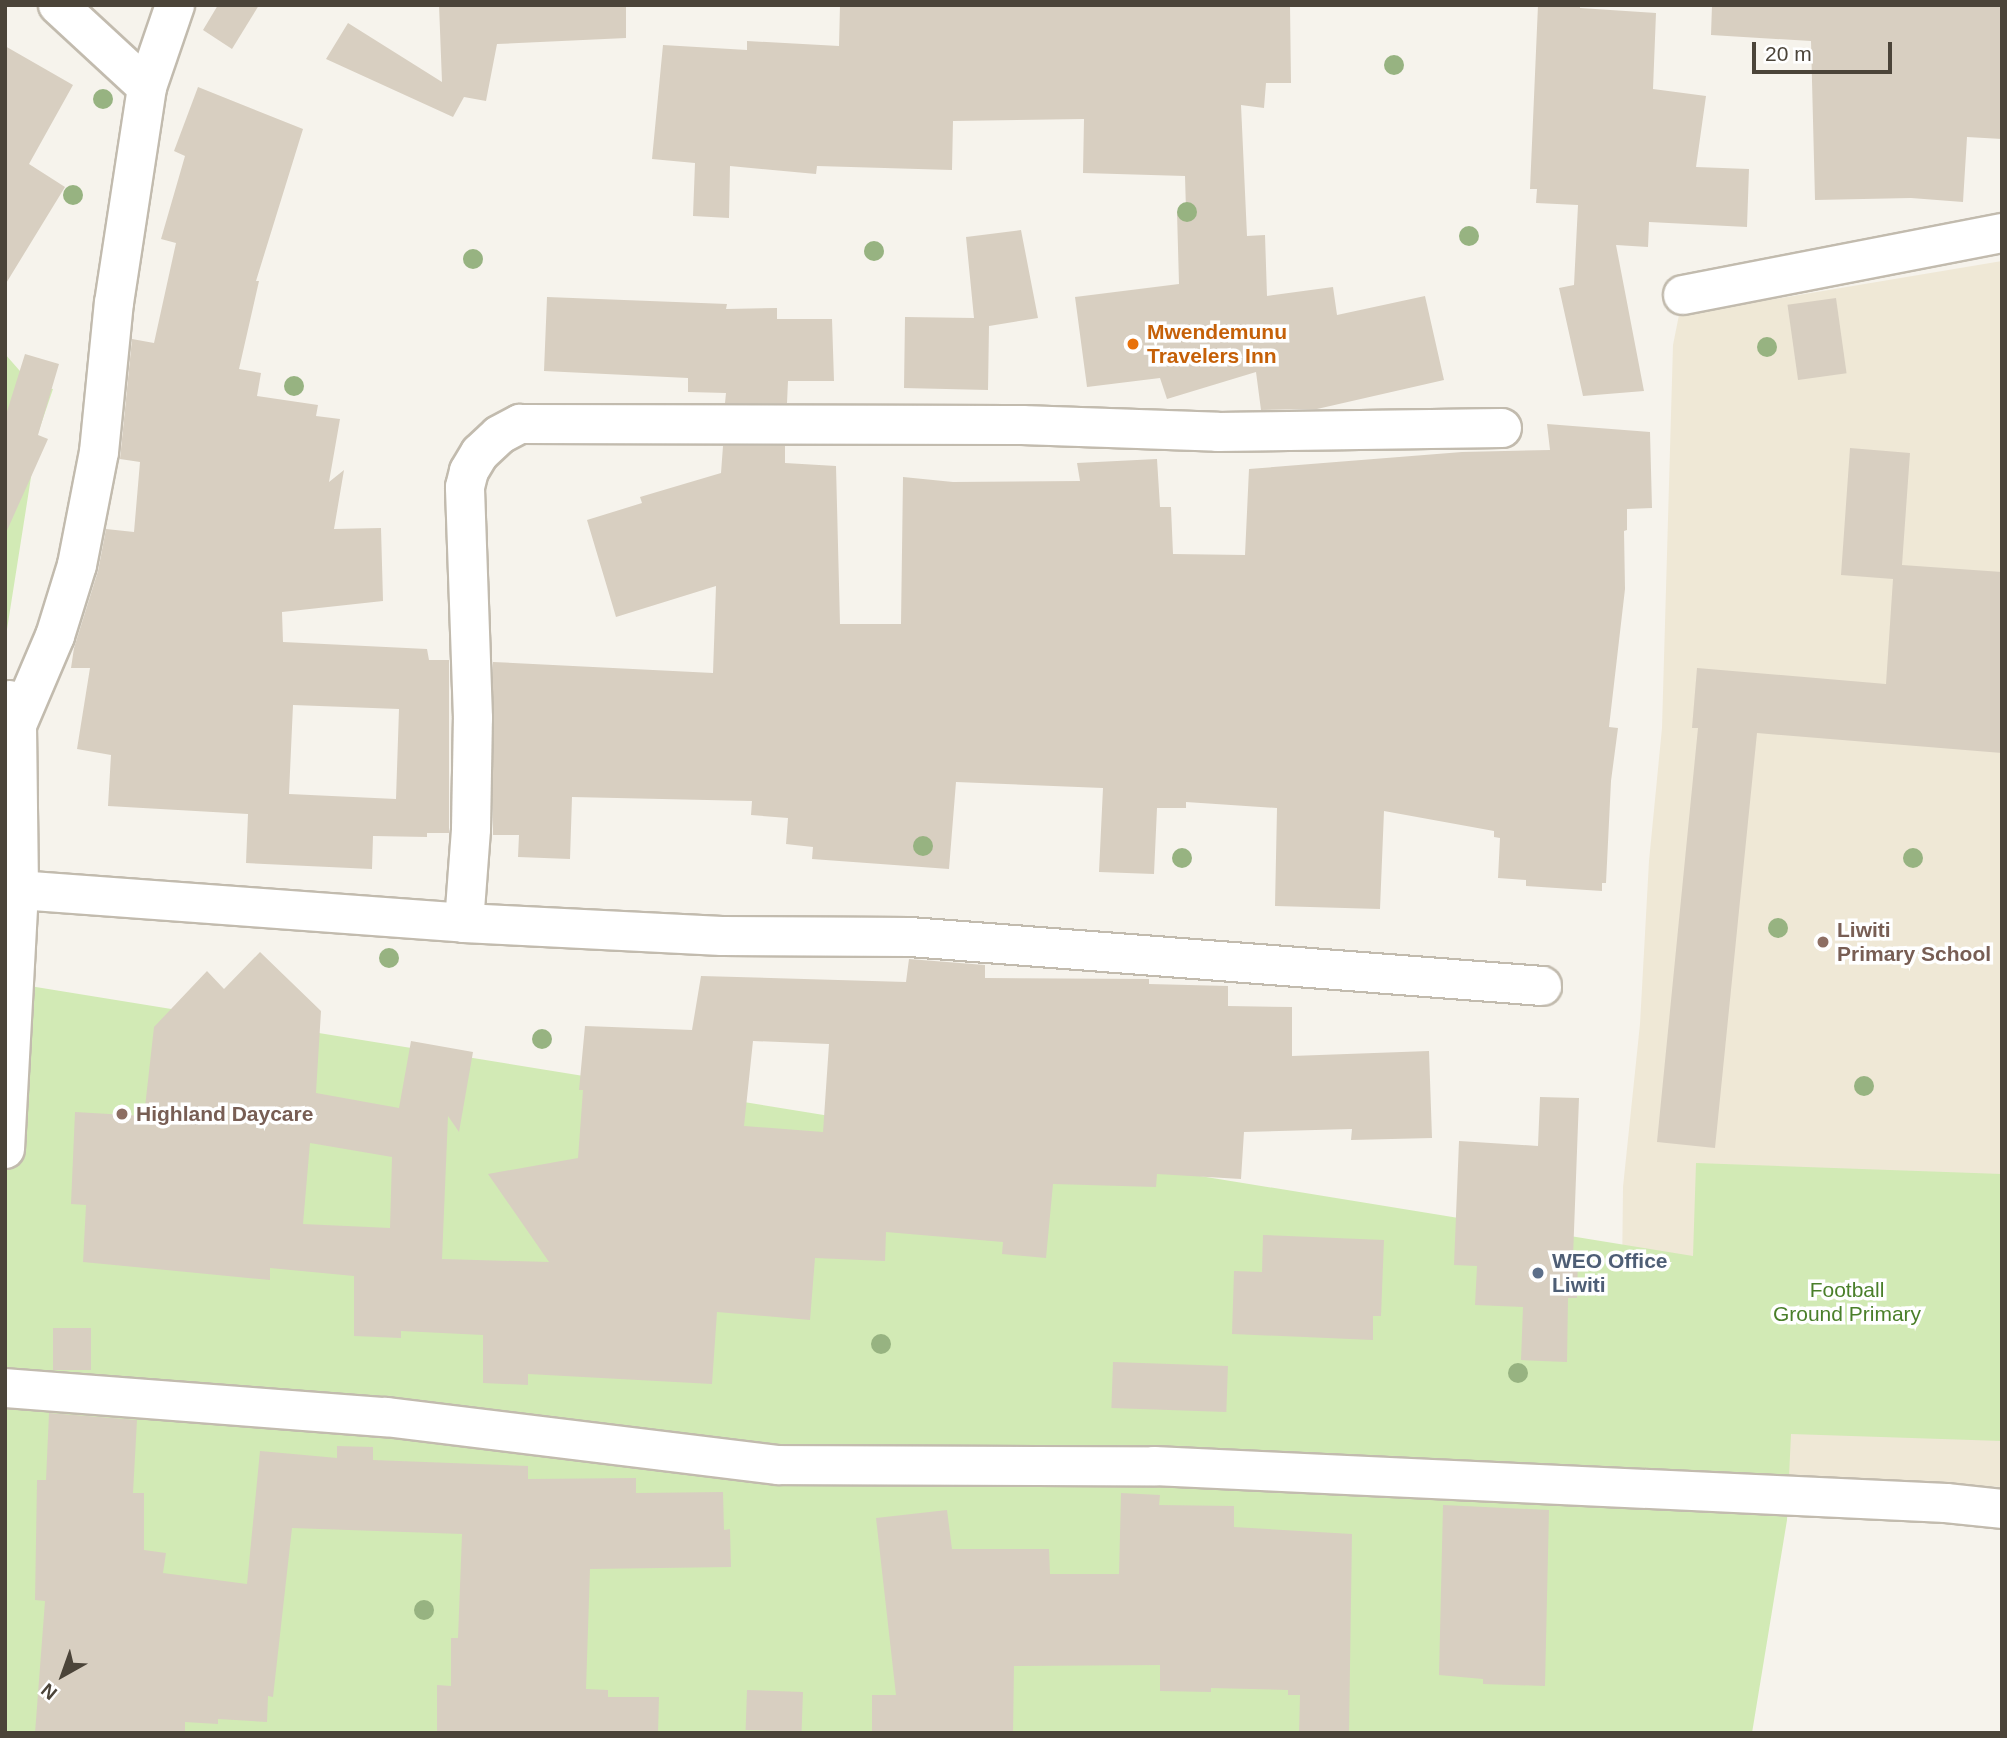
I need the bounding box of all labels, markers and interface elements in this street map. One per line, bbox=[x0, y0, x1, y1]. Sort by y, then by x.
scale bar bbox=[1755, 28, 1895, 72]
text: 20 m bbox=[1765, 42, 1812, 65]
place label: Mwendemunu Travelers Inn bbox=[1147, 319, 1287, 369]
marker: Mwendemunu Travelers Inn bbox=[1125, 336, 1141, 352]
place label: Liwiti Primary School bbox=[1837, 917, 1991, 967]
marker: Liwiti Primary School bbox=[1815, 934, 1831, 950]
place label: Highland Daycare bbox=[136, 1101, 313, 1127]
marker: Highland Daycare bbox=[114, 1106, 130, 1122]
place label: WEO Office Liwiti bbox=[1552, 1248, 1668, 1298]
marker: WEO Office Liwiti bbox=[1530, 1265, 1546, 1281]
park label: Football Ground Primary bbox=[1773, 1277, 1921, 1327]
north arrow bbox=[28, 1640, 98, 1710]
text: N bbox=[37, 1679, 61, 1704]

